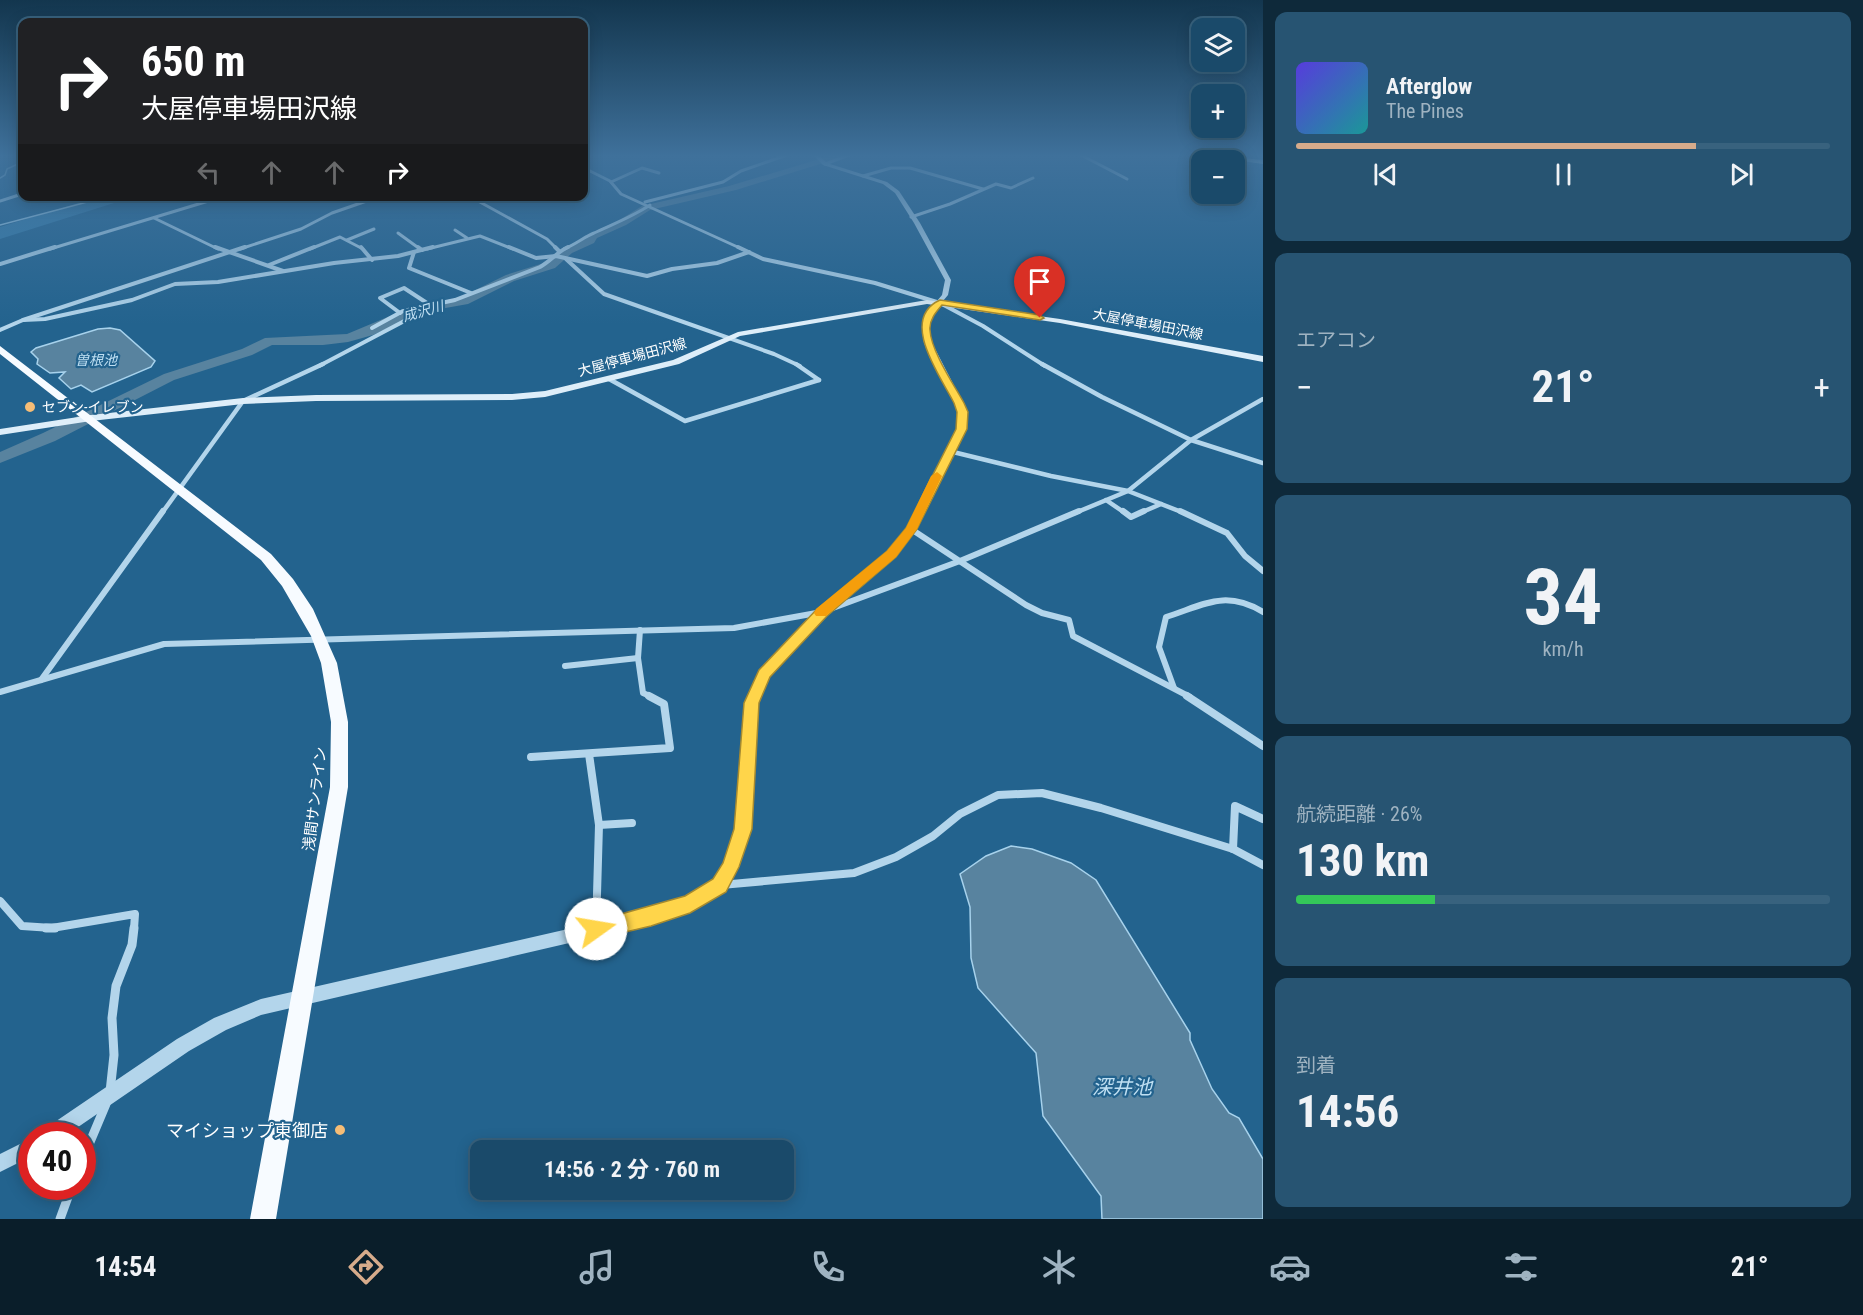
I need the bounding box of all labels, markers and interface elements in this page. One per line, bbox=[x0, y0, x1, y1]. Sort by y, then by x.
map controls bbox=[1191, 18, 1245, 204]
button: layers bbox=[1191, 18, 1245, 72]
text: 650 m bbox=[141, 37, 246, 86]
icon: right bbox=[42, 42, 120, 120]
text: Afterglow bbox=[1386, 74, 1472, 99]
button: + bbox=[1191, 84, 1245, 138]
text: 大屋停車場田沢線 bbox=[141, 93, 357, 125]
text: The Pines bbox=[1386, 99, 1464, 123]
button: − bbox=[1191, 150, 1245, 204]
icon: left bbox=[192, 156, 225, 189]
icon: ahead bbox=[255, 156, 288, 189]
icon: ahead bbox=[318, 156, 351, 189]
icon: right bbox=[381, 156, 414, 189]
icon: previous bbox=[1369, 158, 1402, 191]
icon: pause bbox=[1547, 158, 1580, 191]
icon: next bbox=[1725, 158, 1758, 191]
pin bbox=[1014, 256, 1065, 318]
icon: arrive bbox=[1023, 265, 1056, 298]
water label: 成沢川 bbox=[401, 297, 447, 324]
street label: 大屋停車場田沢線 bbox=[1092, 305, 1204, 343]
text: エアコン bbox=[1296, 328, 1376, 352]
street label: 大屋停車場田沢線 bbox=[576, 335, 688, 379]
water label: 曽根池 bbox=[75, 352, 119, 368]
text: 21° bbox=[1532, 360, 1595, 413]
text: − bbox=[1296, 368, 1313, 407]
text: + bbox=[1814, 368, 1830, 407]
place label: セブン-イレブン bbox=[42, 399, 143, 415]
marker: セブン-イレブン bbox=[23, 400, 37, 414]
text: 34 bbox=[1524, 552, 1602, 643]
text: km/h bbox=[1542, 637, 1584, 661]
street label: 浅間サンライン bbox=[300, 746, 330, 852]
text: 航続距離 · 26% bbox=[1296, 802, 1422, 826]
text: 130 km bbox=[1296, 834, 1429, 887]
position arrow bbox=[564, 897, 628, 961]
text: 到着 bbox=[1296, 1053, 1336, 1077]
water label: 深井池 bbox=[1092, 1075, 1154, 1099]
text: 14:56 bbox=[1296, 1085, 1399, 1138]
place label: マイショップ東御店 bbox=[166, 1120, 328, 1141]
speed limit sign: 40 bbox=[18, 1122, 96, 1200]
marker: マイショップ東御店 bbox=[333, 1123, 347, 1137]
text: 14:56 · 2 分 · 760 m bbox=[544, 1157, 720, 1182]
icon: directions bbox=[345, 1246, 387, 1288]
icon: music bbox=[576, 1246, 618, 1288]
icon: phone bbox=[807, 1246, 849, 1288]
icon: climate bbox=[1038, 1246, 1080, 1288]
icon: car bbox=[1269, 1246, 1311, 1288]
icon: filters bbox=[1500, 1246, 1542, 1288]
text: 14:54 bbox=[94, 1251, 156, 1283]
text: 21° bbox=[1731, 1251, 1768, 1283]

